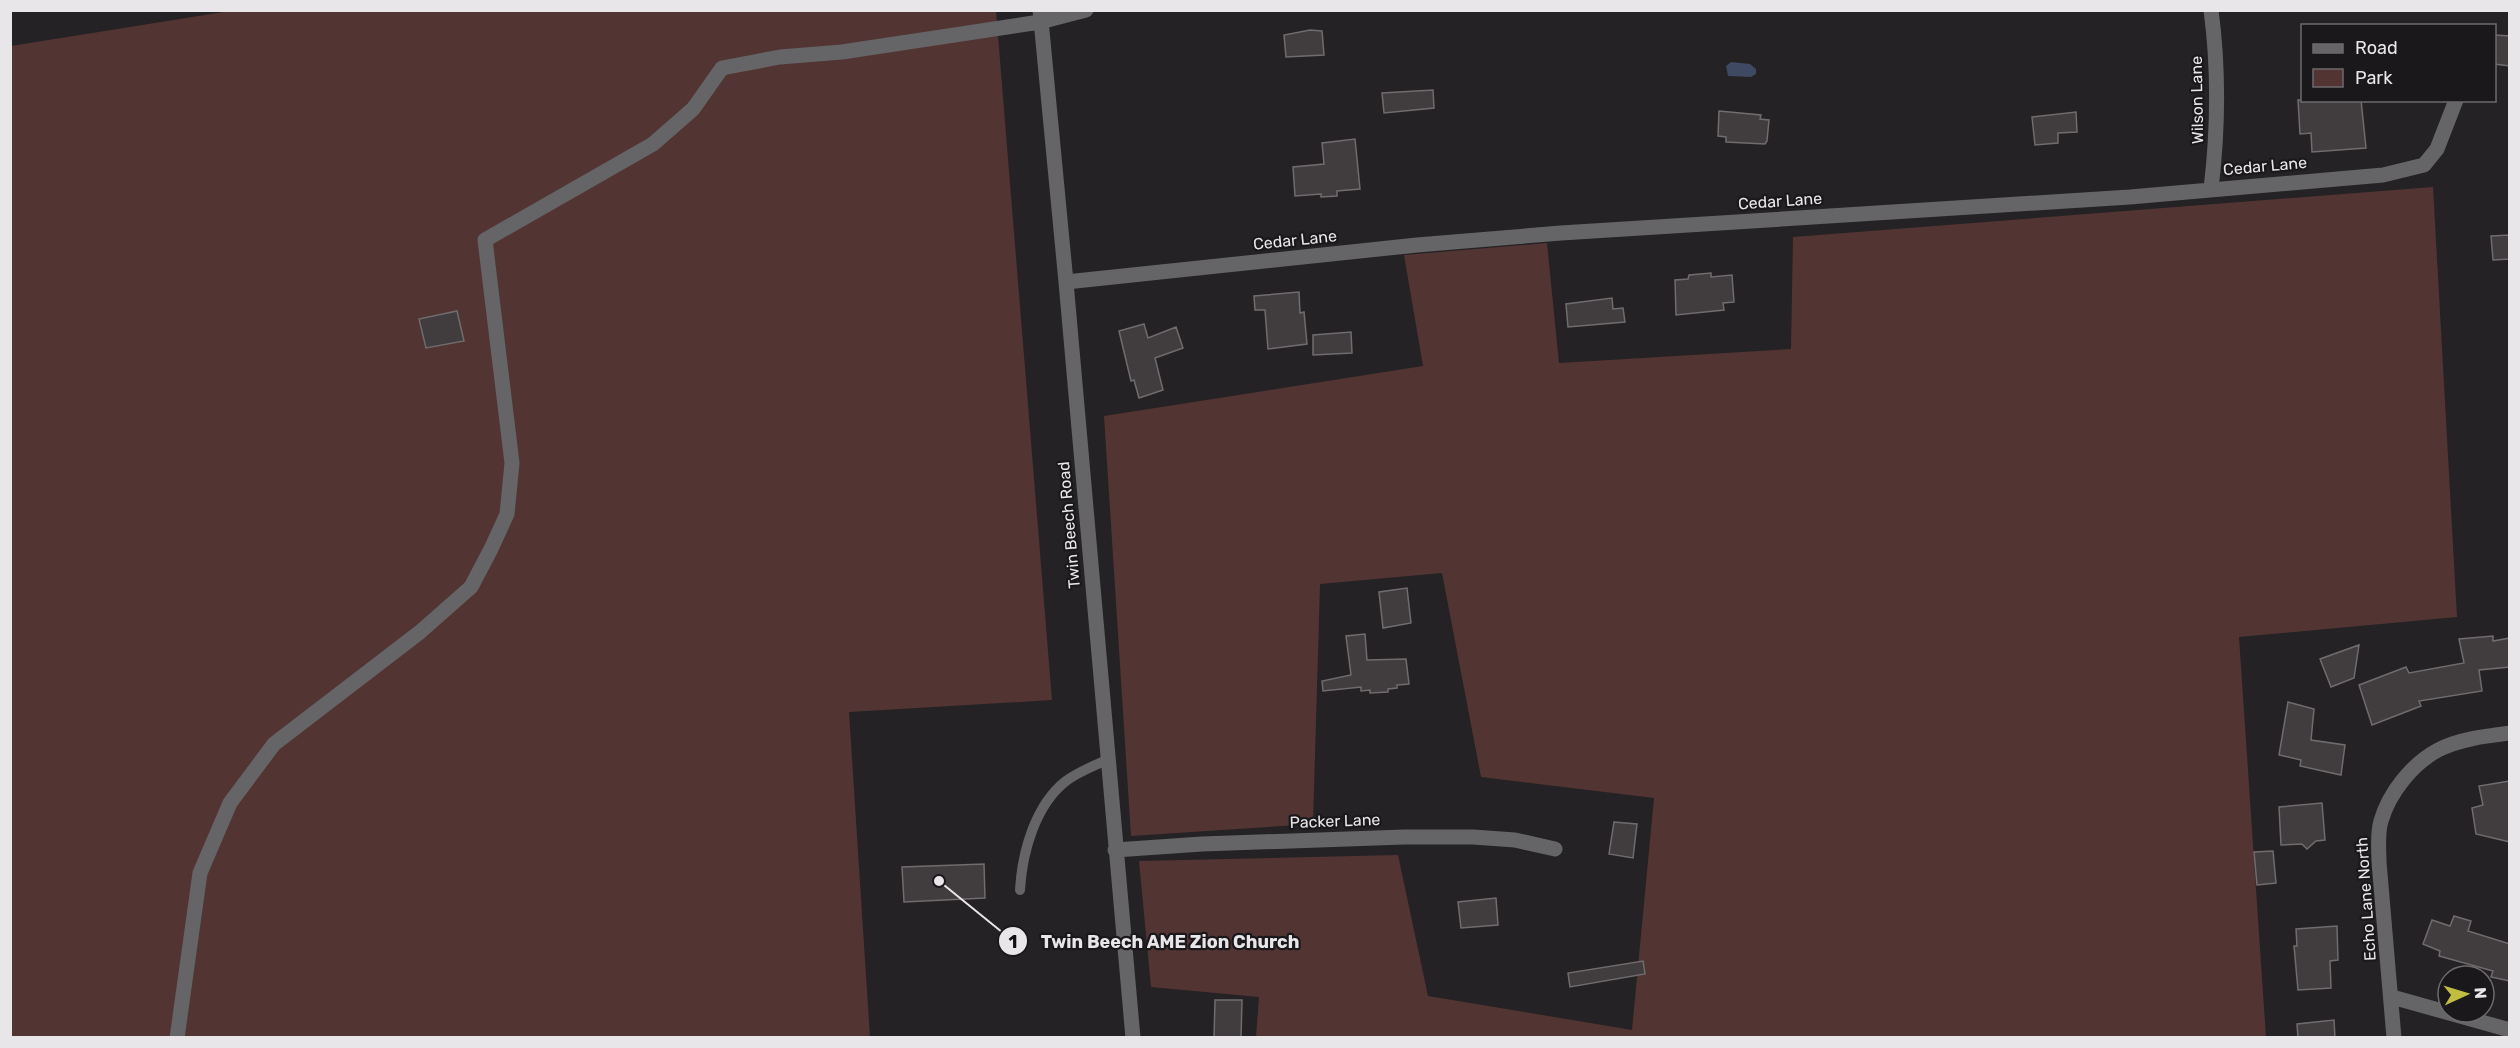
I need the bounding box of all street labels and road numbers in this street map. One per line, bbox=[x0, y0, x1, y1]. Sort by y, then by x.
street label: Wilson Lane bbox=[2187, 56, 2207, 144]
street label: Cedar Lane bbox=[2222, 153, 2308, 179]
street label: Cedar Lane bbox=[1737, 189, 1823, 213]
street label: Cedar Lane bbox=[1252, 226, 1338, 254]
street label: Twin Beech Road bbox=[1054, 461, 1084, 589]
street label: Packer Lane bbox=[1289, 810, 1381, 832]
street label: Echo Lane North bbox=[2352, 836, 2380, 962]

